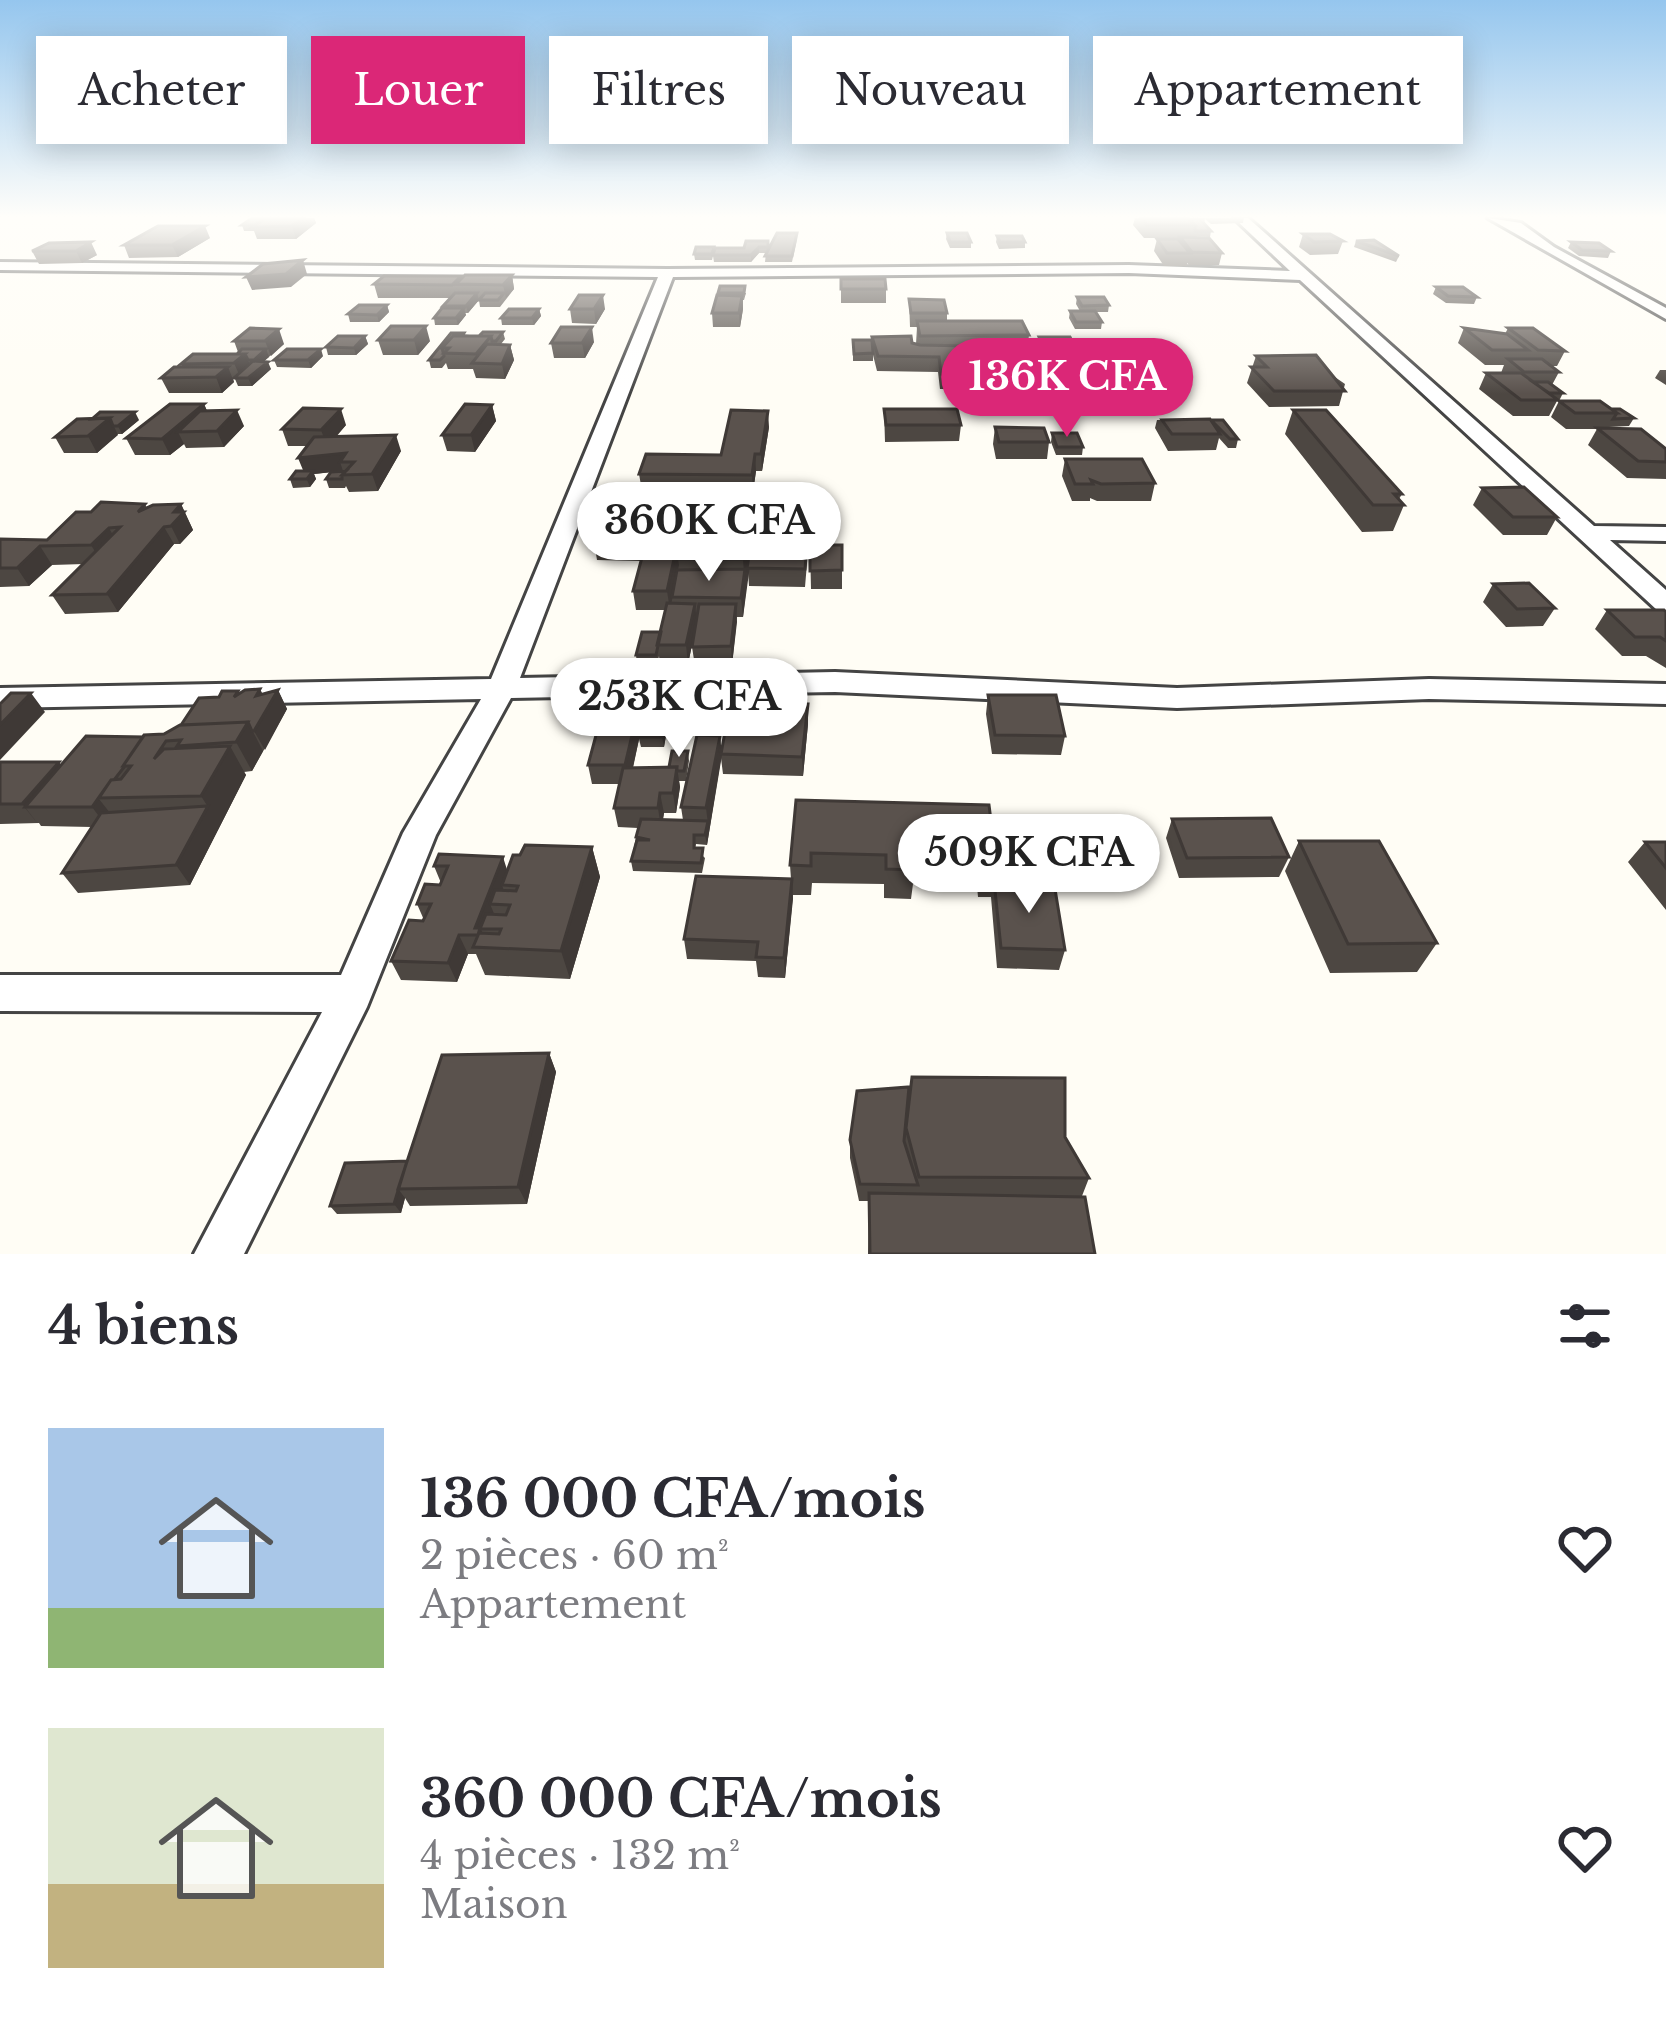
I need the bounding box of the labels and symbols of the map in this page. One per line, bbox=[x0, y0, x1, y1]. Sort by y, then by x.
pin: 136K CFA bbox=[943, 338, 1191, 440]
pin: 360K CFA bbox=[585, 482, 833, 584]
pin: 253K CFA bbox=[555, 658, 803, 760]
pin: 509K CFA bbox=[905, 814, 1153, 916]

